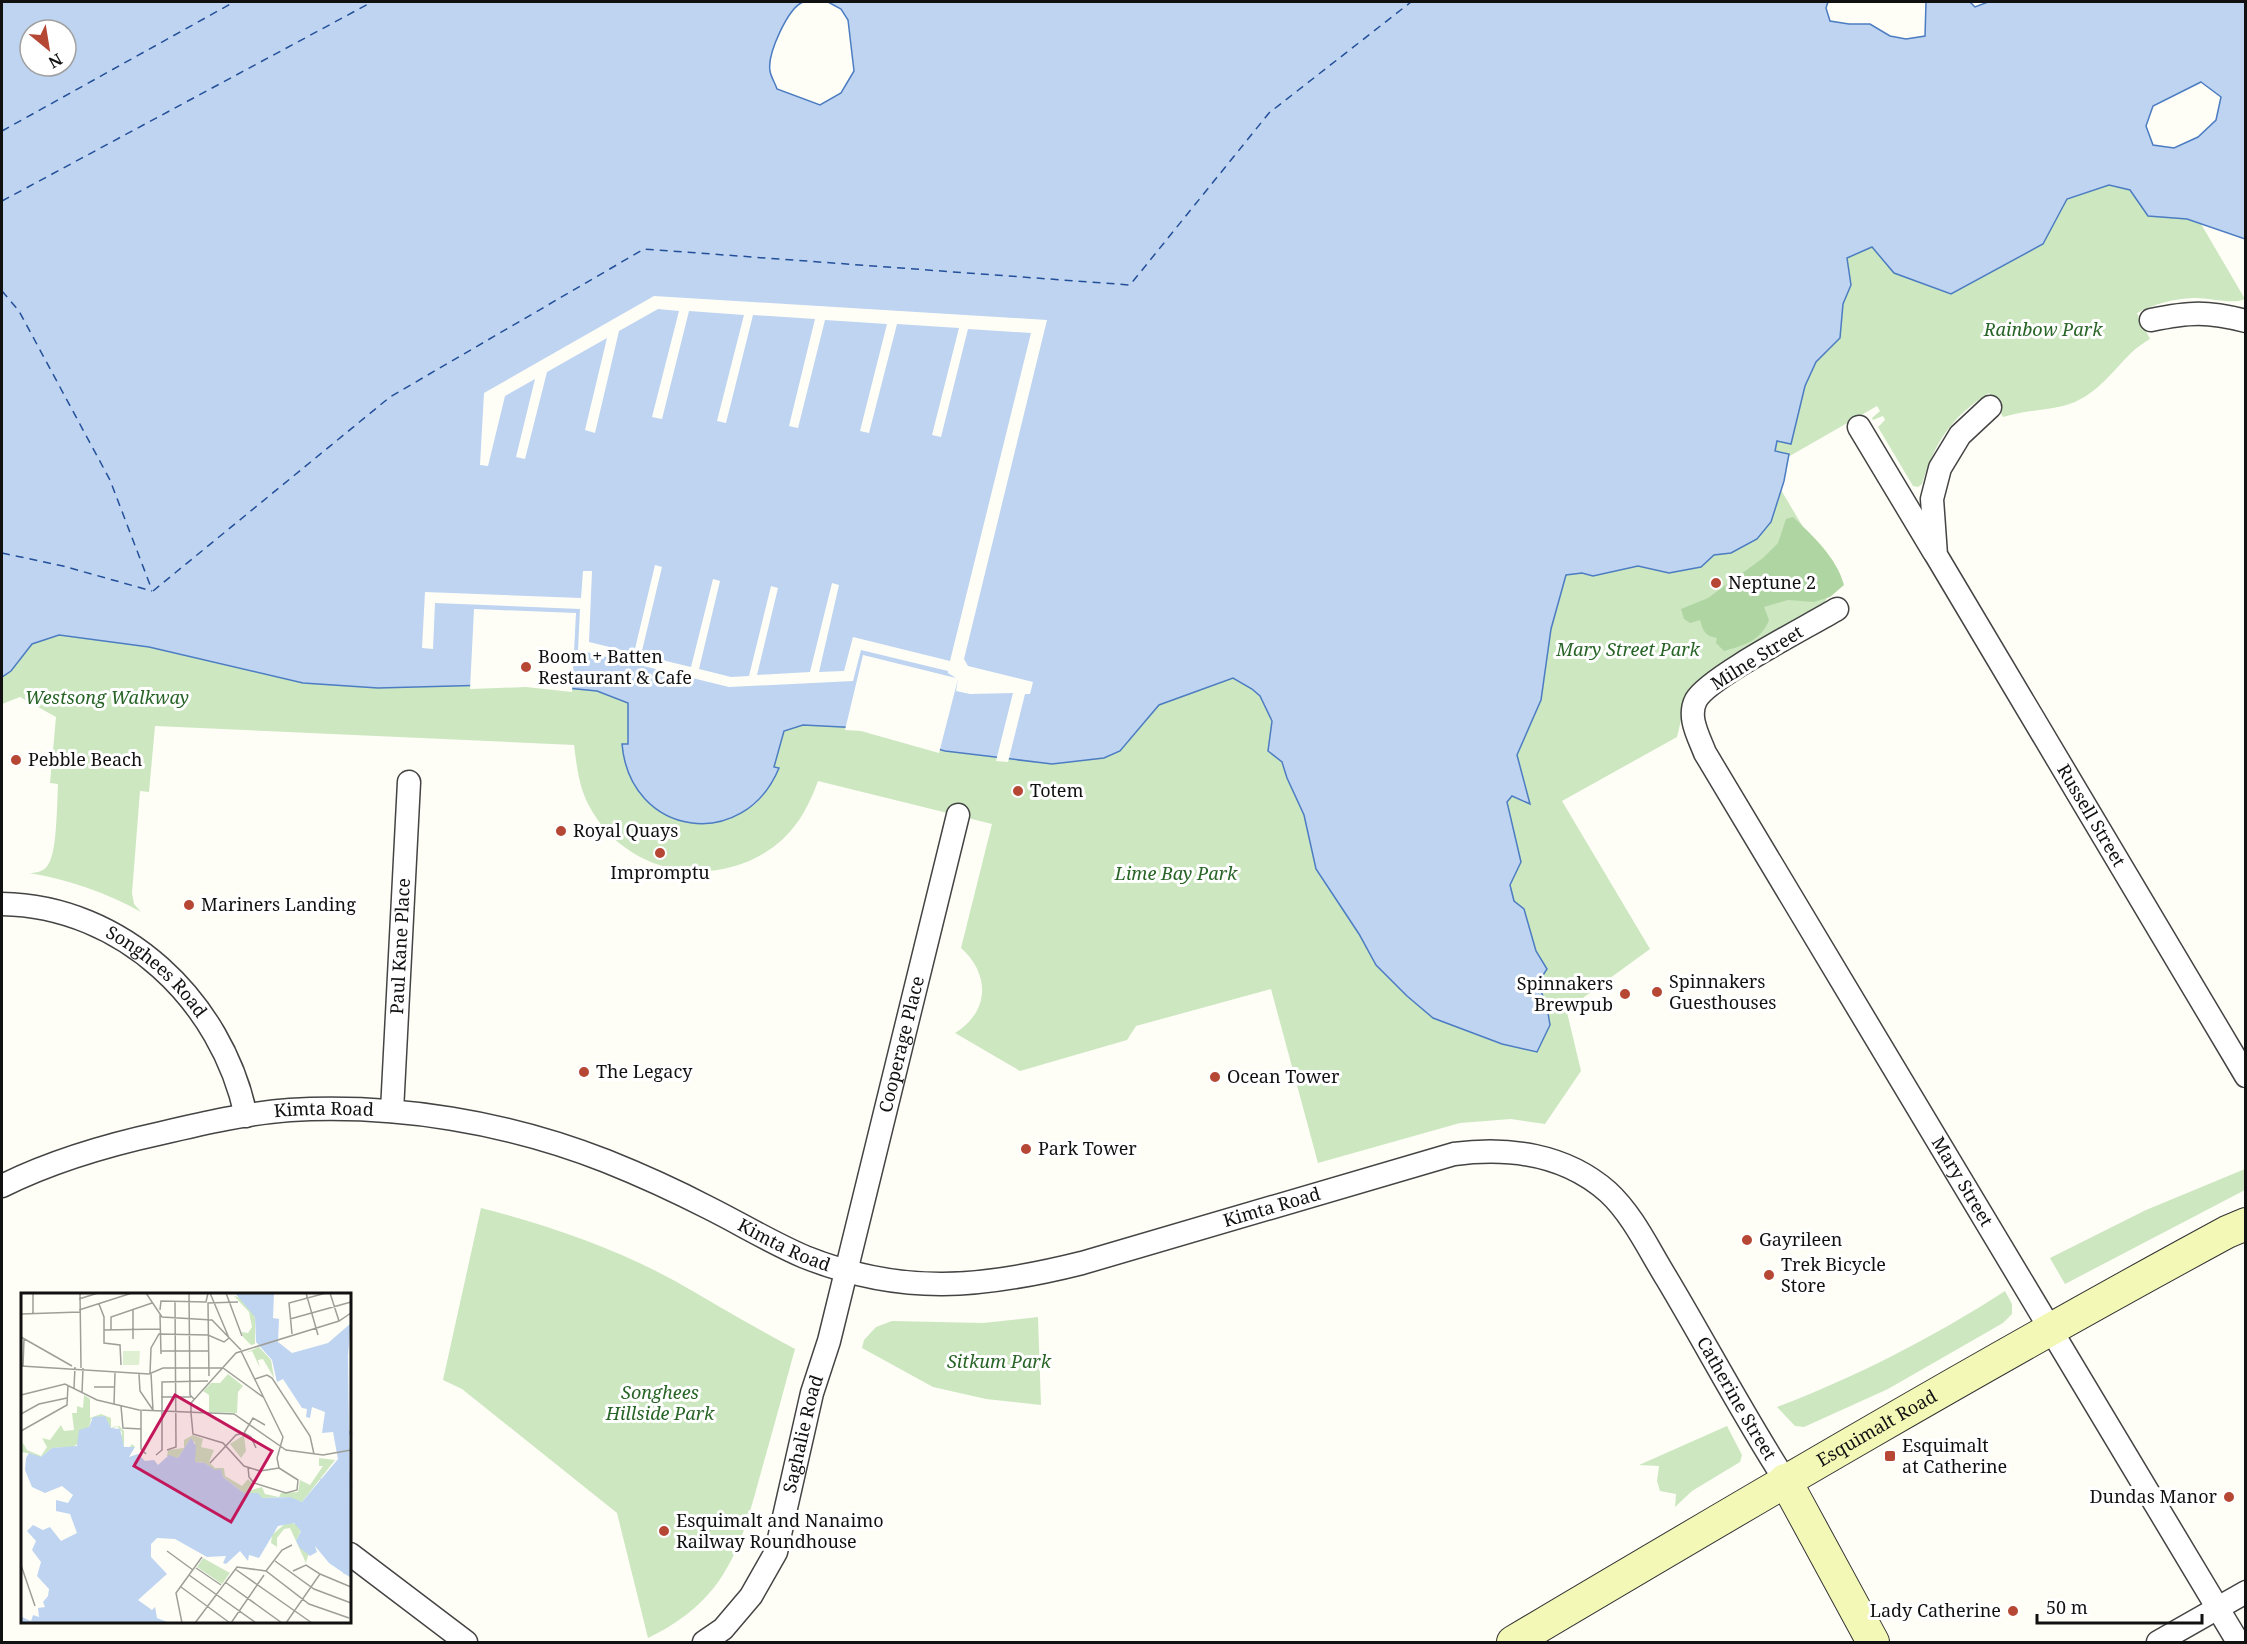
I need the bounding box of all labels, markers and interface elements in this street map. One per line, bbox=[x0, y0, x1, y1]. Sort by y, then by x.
north arrow bbox=[18, 18, 78, 78]
text: N bbox=[44, 48, 66, 74]
park label: Rainbow Park bbox=[1983, 317, 2103, 341]
place label: Neptune 2 bbox=[1728, 570, 1816, 594]
marker: Neptune 2 bbox=[1709, 576, 1723, 590]
street label: Milne Street bbox=[1706, 619, 1807, 695]
park label: Mary Street Park bbox=[1555, 637, 1701, 661]
place label: Boom + Batten Restaurant & Cafe bbox=[538, 644, 692, 689]
marker: Boom + Batten Restaurant & Cafe bbox=[519, 660, 533, 674]
park label: Westsong Walkway bbox=[25, 685, 189, 709]
place label: Pebble Beach bbox=[28, 747, 142, 771]
marker: Pebble Beach bbox=[9, 753, 23, 767]
street label: Russell Street bbox=[2052, 759, 2132, 871]
place label: Totem bbox=[1030, 778, 1084, 802]
marker: Totem bbox=[1011, 784, 1025, 798]
place label: Royal Quays bbox=[573, 818, 678, 842]
marker: Royal Quays bbox=[554, 824, 568, 838]
marker: Impromptu bbox=[653, 846, 667, 860]
place label: Impromptu bbox=[610, 860, 710, 884]
park label: Lime Bay Park bbox=[1114, 861, 1238, 885]
street label: Paul Kane Place bbox=[384, 877, 415, 1015]
place label: Mariners Landing bbox=[201, 892, 356, 916]
marker: Mariners Landing bbox=[182, 898, 196, 912]
street label: Songhees Road bbox=[102, 919, 213, 1022]
place label: Spinnakers Guesthouses bbox=[1669, 969, 1776, 1014]
place label: Spinnakers Brewpub bbox=[1517, 971, 1613, 1016]
street label: Cooperage Place bbox=[872, 973, 929, 1115]
marker: Spinnakers Guesthouses bbox=[1650, 985, 1664, 999]
marker: Spinnakers Brewpub bbox=[1618, 987, 1632, 1001]
place label: The Legacy bbox=[596, 1059, 693, 1083]
place label: Ocean Tower bbox=[1227, 1064, 1340, 1088]
marker: The Legacy bbox=[577, 1065, 591, 1079]
marker: Ocean Tower bbox=[1208, 1070, 1222, 1084]
street label: Kimta Road bbox=[273, 1096, 374, 1122]
street label: Mary Street bbox=[1927, 1132, 1999, 1230]
place label: Park Tower bbox=[1038, 1136, 1137, 1160]
marker: Park Tower bbox=[1019, 1142, 1033, 1156]
street label: Kimta Road bbox=[1220, 1181, 1323, 1232]
street label: Kimta Road bbox=[734, 1212, 834, 1276]
place label: Gayrileen bbox=[1759, 1227, 1843, 1251]
marker: Gayrileen bbox=[1740, 1233, 1754, 1247]
place label: Trek Bicycle Store bbox=[1781, 1252, 1886, 1297]
marker: Trek Bicycle Store bbox=[1762, 1268, 1776, 1282]
inset map bbox=[21, 1293, 351, 1623]
street label: Catherine Street bbox=[1692, 1332, 1782, 1464]
park label: Sitkum Park bbox=[947, 1349, 1052, 1373]
street label: Saghalie Road bbox=[777, 1372, 828, 1495]
park label: Songhees Hillside Park bbox=[605, 1380, 715, 1425]
street label: Esquimalt Road bbox=[1812, 1383, 1941, 1472]
place label: Esquimalt at Catherine bbox=[1902, 1433, 2007, 1478]
marker: Esquimalt at Catherine bbox=[1883, 1449, 1897, 1463]
place label: Dundas Manor bbox=[2089, 1484, 2218, 1508]
marker: Dundas Manor bbox=[2222, 1490, 2236, 1504]
place label: Esquimalt and Nanaimo Railway Roundhouse bbox=[676, 1508, 884, 1553]
marker: Esquimalt and Nanaimo Railway Roundhouse bbox=[657, 1524, 671, 1538]
scale bar bbox=[2037, 1587, 2202, 1625]
text: 50 m bbox=[2046, 1595, 2088, 1619]
place label: Lady Catherine bbox=[1870, 1598, 2001, 1622]
marker: Lady Catherine bbox=[2006, 1604, 2020, 1618]

